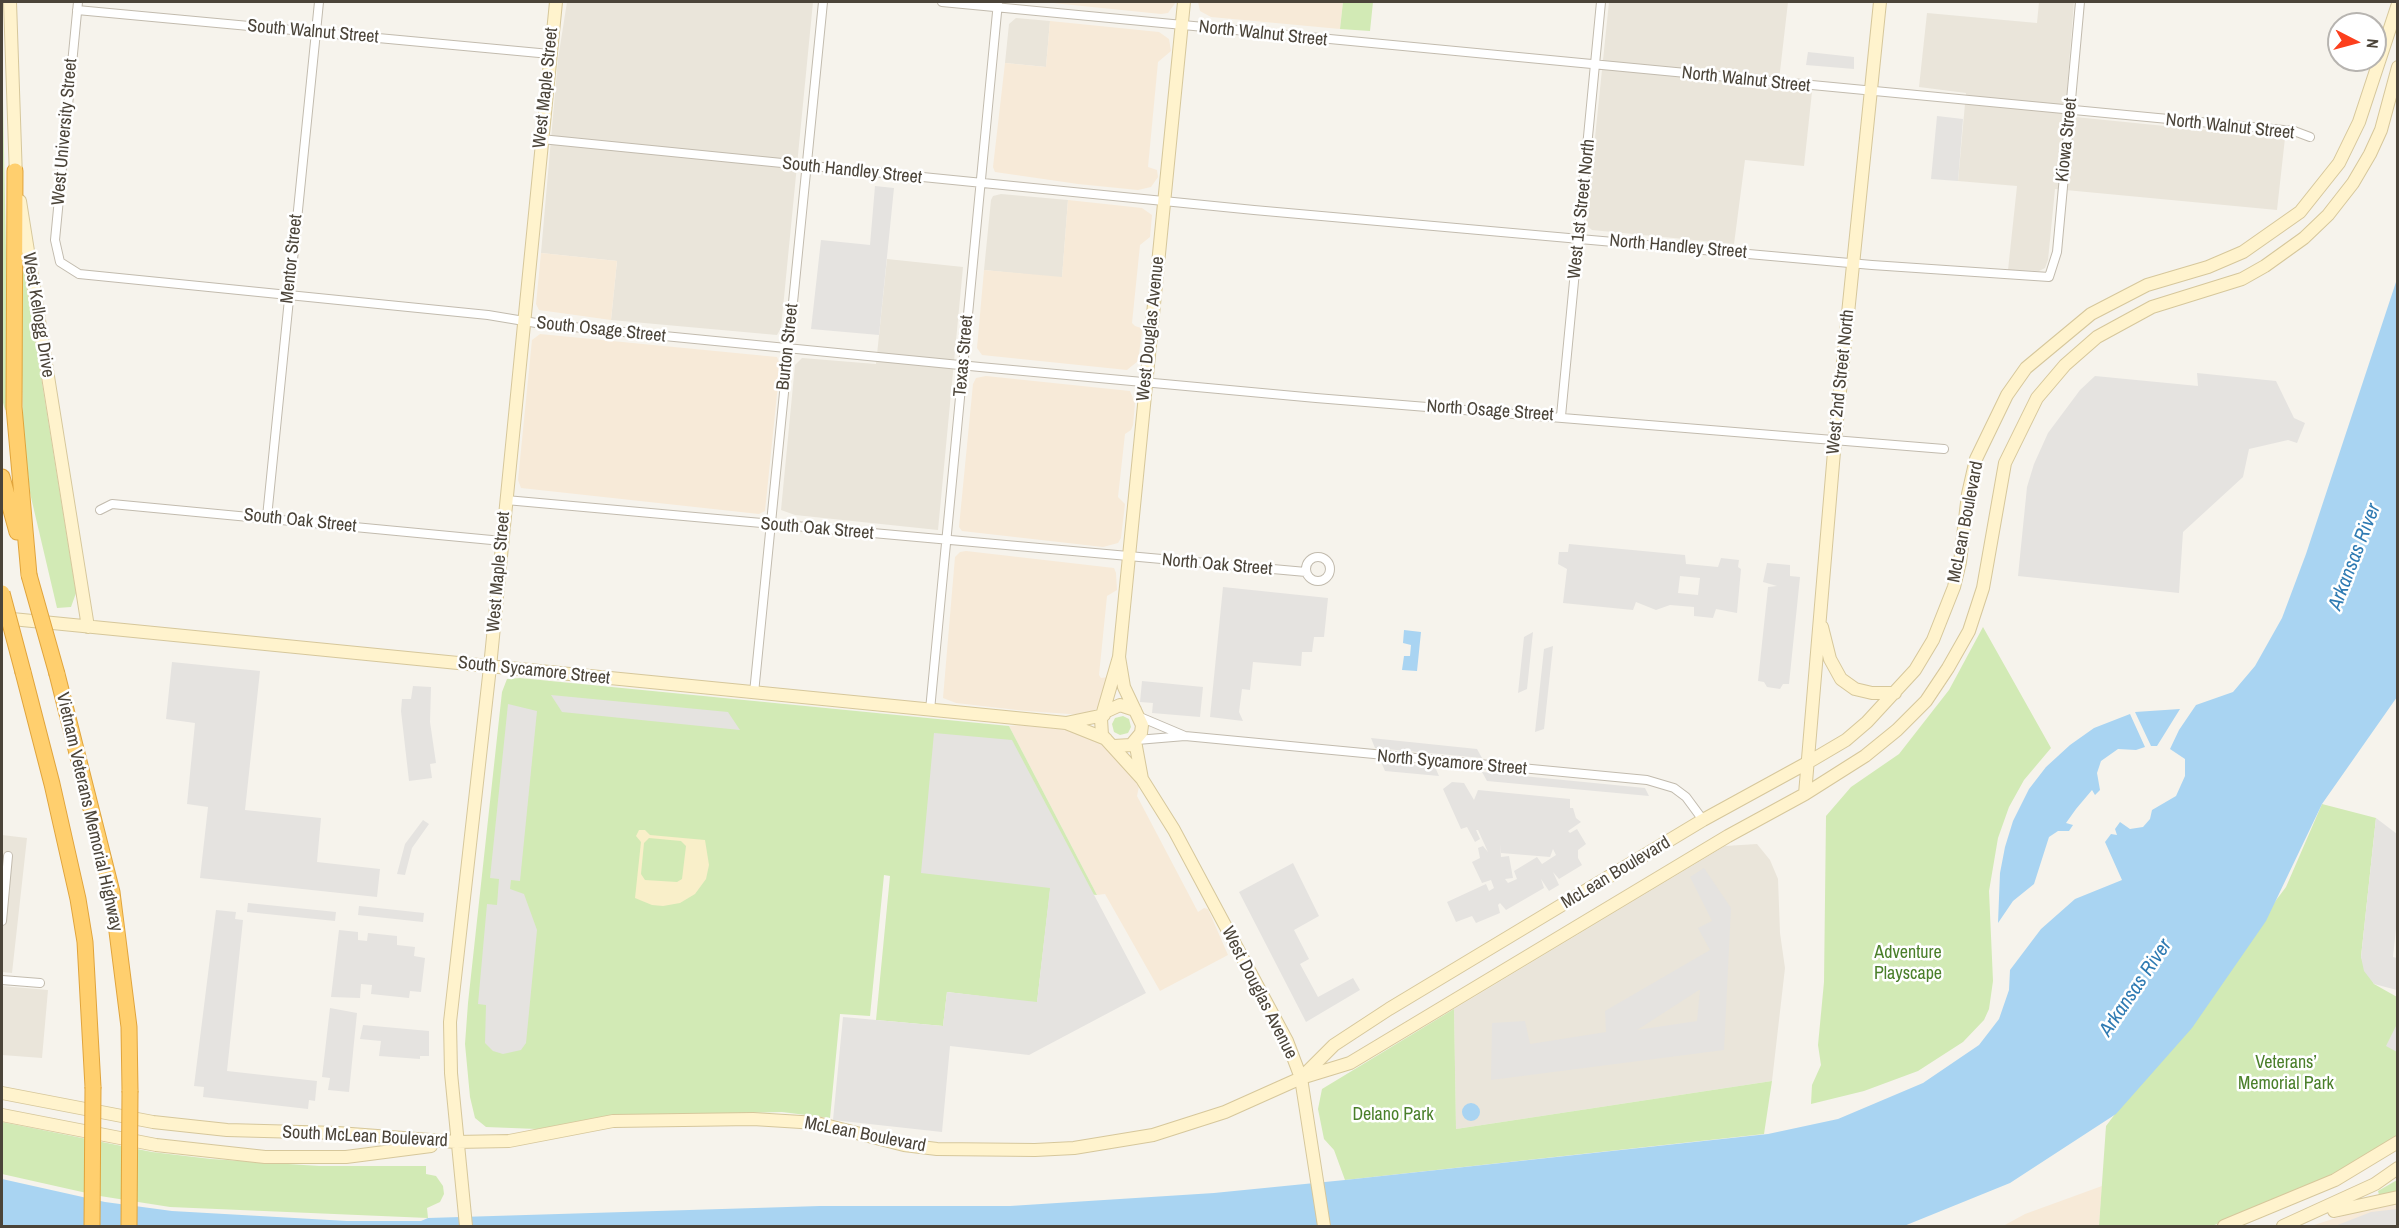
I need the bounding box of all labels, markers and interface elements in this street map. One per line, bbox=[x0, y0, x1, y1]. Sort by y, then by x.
north arrow bbox=[2327, 12, 2387, 72]
street label: South Walnut Street bbox=[247, 16, 379, 48]
street label: North Walnut Street bbox=[1198, 17, 1328, 51]
street label: West Maple Street bbox=[529, 27, 563, 149]
text: N bbox=[2361, 38, 2384, 50]
street label: West University Street bbox=[48, 58, 82, 206]
street label: North Walnut Street bbox=[1681, 63, 1811, 97]
street label: Kiowa Street bbox=[2052, 97, 2082, 183]
street label: North Walnut Street bbox=[2165, 110, 2295, 144]
street label: West 1st Street North bbox=[1564, 138, 1600, 280]
street label: South Handley Street bbox=[781, 153, 923, 189]
street label: Mentor Street bbox=[277, 213, 307, 305]
street label: North Handley Street bbox=[1608, 230, 1748, 264]
street label: West Kellogg Drive bbox=[17, 251, 59, 379]
street label: West Douglas Avenue bbox=[1133, 256, 1169, 402]
street label: Burton Street bbox=[773, 303, 803, 391]
street label: West 2nd Street North bbox=[1823, 308, 1859, 456]
street label: South Osage Street bbox=[535, 312, 667, 348]
street label: Texas Street bbox=[950, 314, 978, 398]
street label: North Osage Street bbox=[1426, 396, 1554, 426]
street label: McLean Boulevard bbox=[1944, 460, 1988, 584]
water label: Arkansas River bbox=[2324, 500, 2386, 614]
street label: South Oak Street bbox=[243, 504, 357, 538]
street label: West Maple Street bbox=[483, 511, 515, 633]
street label: South Oak Street bbox=[760, 513, 874, 545]
street label: North Oak Street bbox=[1161, 549, 1273, 581]
street label: South Sycamore Street bbox=[457, 652, 611, 690]
street label: Vietnam Veterans Memorial Highway bbox=[51, 691, 127, 933]
street label: North Sycamore Street bbox=[1376, 746, 1528, 780]
street label: McLean Boulevard bbox=[1558, 832, 1674, 914]
street label: West Douglas Avenue bbox=[1216, 923, 1302, 1063]
water label: Arkansas River bbox=[2095, 935, 2177, 1041]
park label: Adventure Playscape bbox=[1874, 942, 1942, 984]
park label: Veterans’ Memorial Park bbox=[2238, 1052, 2334, 1094]
park label: Delano Park bbox=[1352, 1104, 1434, 1126]
street label: McLean Boulevard bbox=[803, 1113, 927, 1157]
street label: South McLean Boulevard bbox=[282, 1122, 448, 1152]

